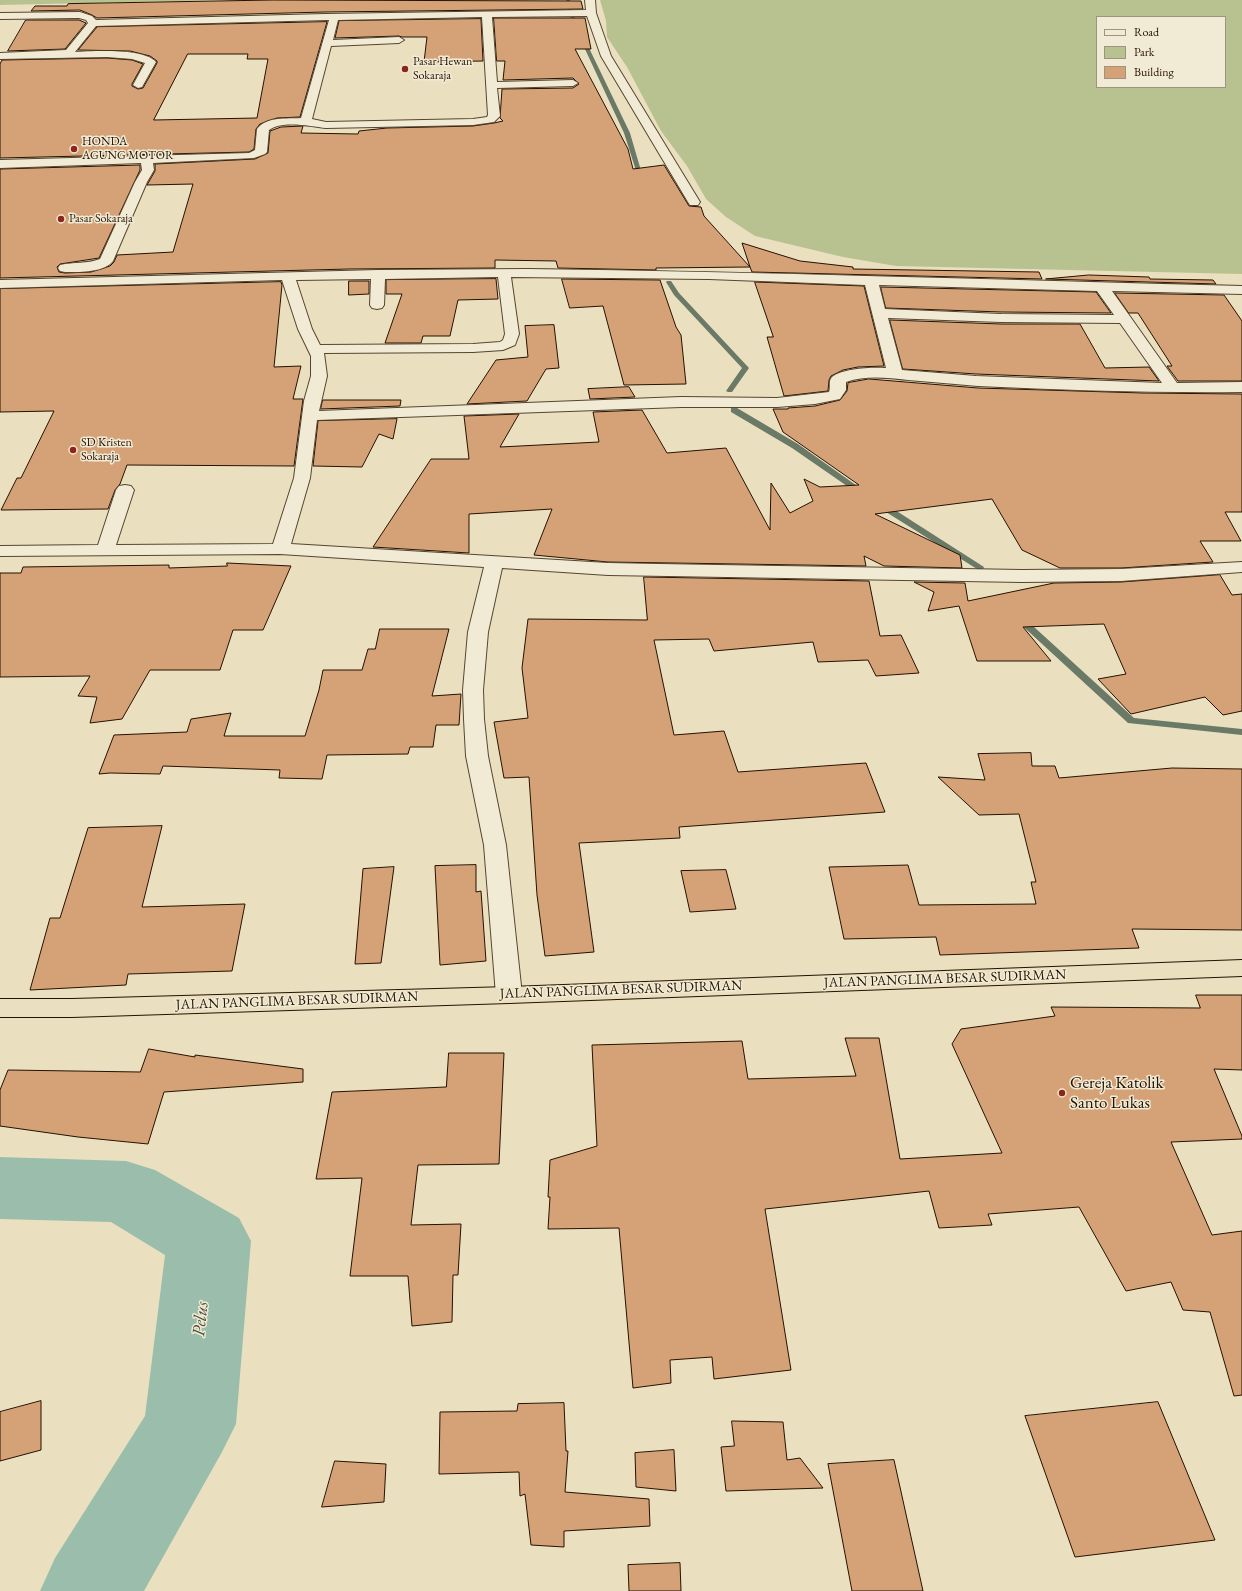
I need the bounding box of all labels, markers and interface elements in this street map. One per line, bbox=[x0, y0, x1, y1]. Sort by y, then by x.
legend bbox=[1096, 16, 1226, 88]
text: Road bbox=[1134, 24, 1159, 40]
text: Park bbox=[1134, 44, 1154, 60]
place label: Pasar Hewan Sokaraja bbox=[413, 55, 472, 83]
marker: Pasar Hewan Sokaraja bbox=[400, 64, 410, 74]
text: Building bbox=[1134, 64, 1174, 80]
place label: HONDA AGUNG MOTOR bbox=[82, 135, 173, 163]
marker: HONDA AGUNG MOTOR bbox=[69, 144, 79, 154]
place label: Pasar Sokaraja bbox=[69, 212, 133, 226]
marker: Pasar Sokaraja bbox=[56, 214, 66, 224]
place label: SD Kristen Sokaraja bbox=[81, 436, 132, 464]
marker: SD Kristen Sokaraja bbox=[68, 445, 78, 455]
street label: JALAN PANGLIMA BESAR SUDIRMAN bbox=[824, 966, 1066, 992]
street label: JALAN PANGLIMA BESAR SUDIRMAN bbox=[500, 977, 742, 1003]
street label: JALAN PANGLIMA BESAR SUDIRMAN bbox=[176, 988, 418, 1014]
place label: Gereja Katolik Santo Lukas bbox=[1070, 1073, 1163, 1113]
marker: Gereja Katolik Santo Lukas bbox=[1057, 1088, 1067, 1098]
water label: Pelus bbox=[188, 1300, 214, 1338]

